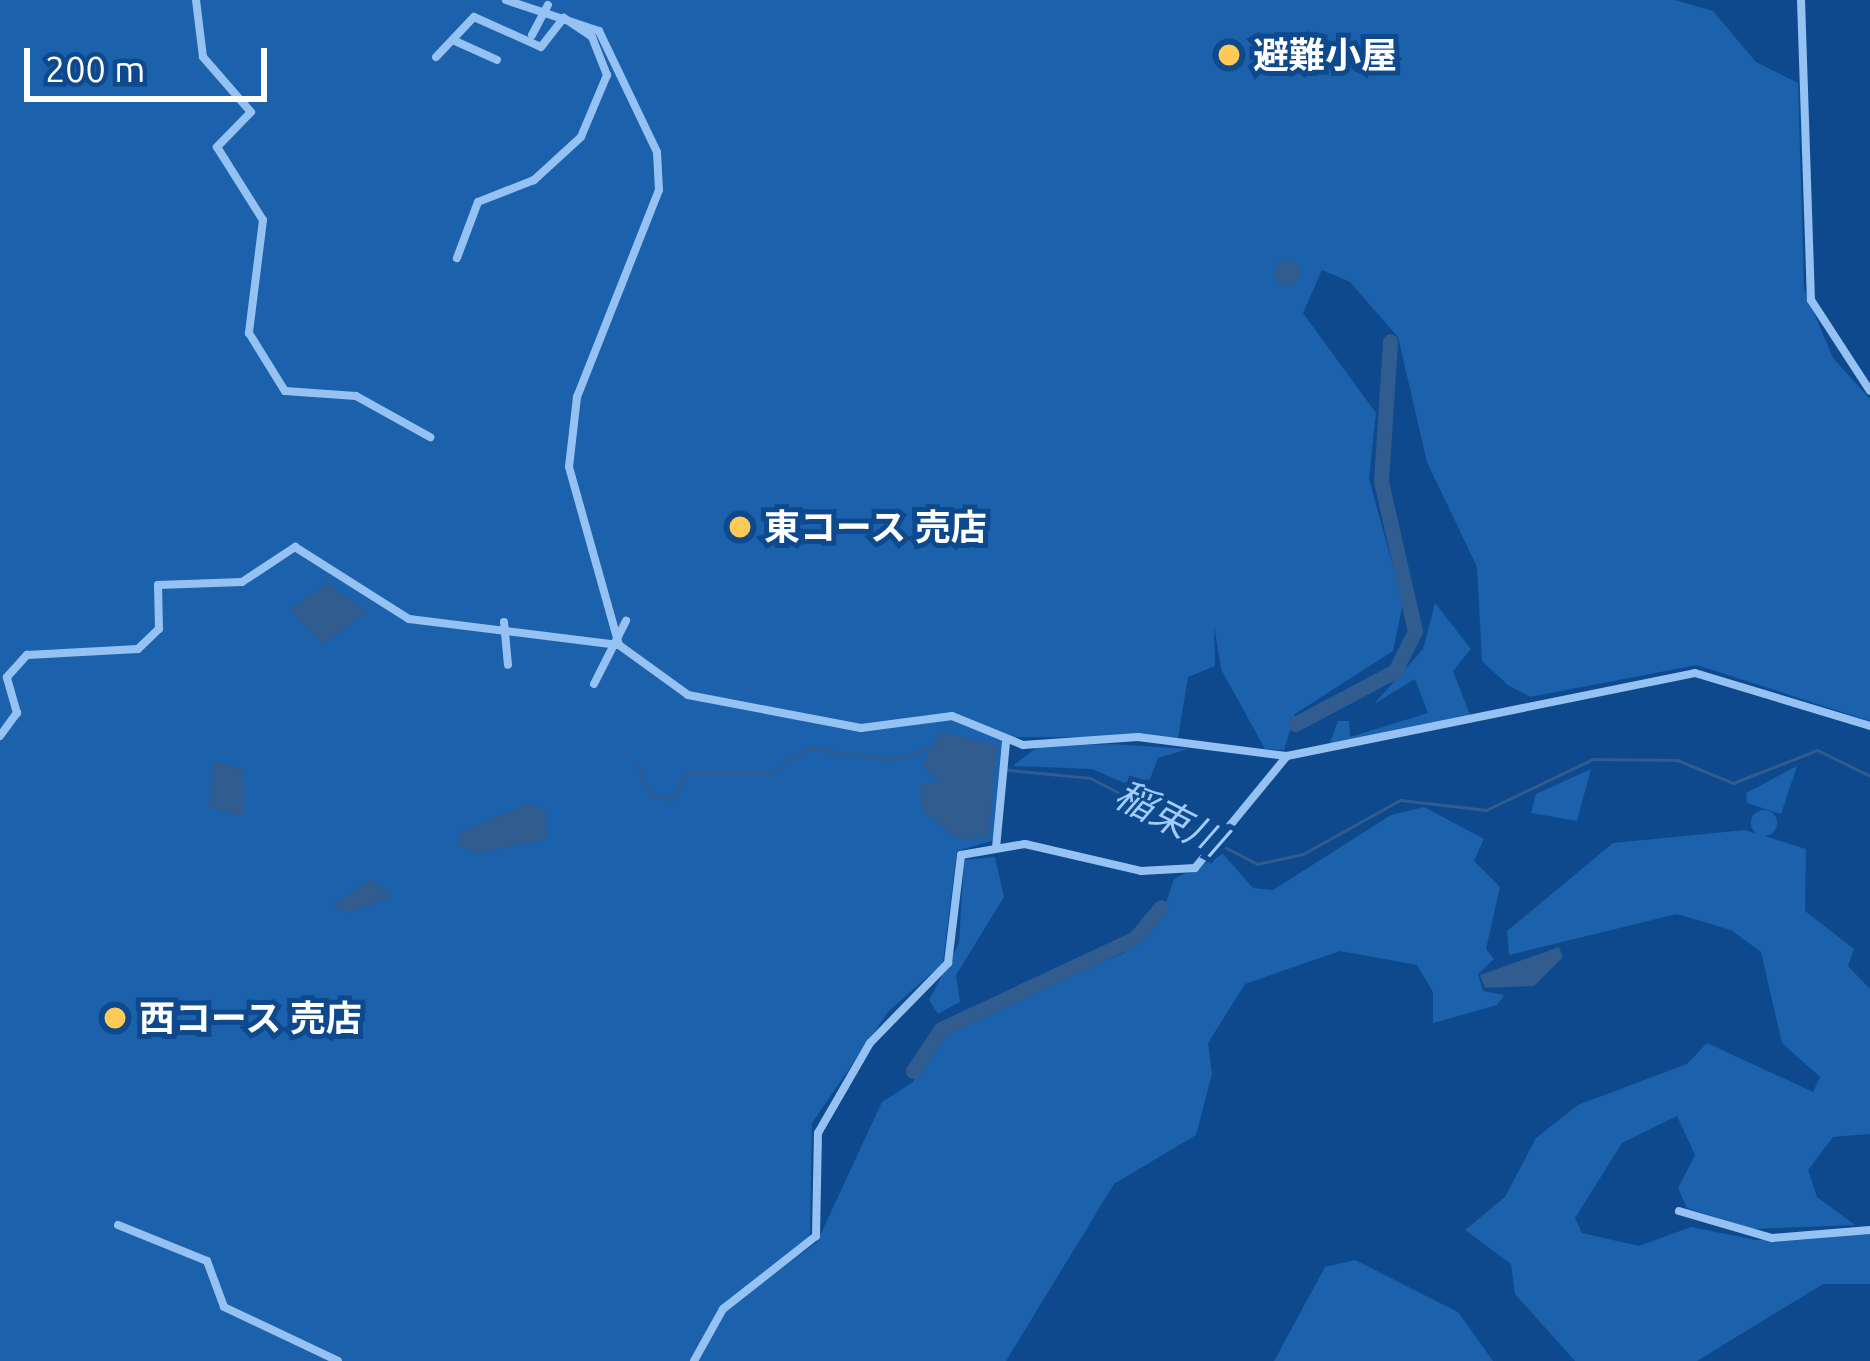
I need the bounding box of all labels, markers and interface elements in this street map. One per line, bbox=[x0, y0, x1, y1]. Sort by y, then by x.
scale bar bbox=[30, 24, 273, 98]
place label: 避難小屋 bbox=[1253, 33, 1397, 77]
marker: 避難小屋 bbox=[1216, 42, 1242, 68]
text: 200 m bbox=[45, 48, 145, 89]
place label: 東コース 売店 bbox=[764, 505, 989, 549]
marker: 東コース 売店 bbox=[727, 514, 753, 540]
water label: 稲束川 bbox=[1107, 771, 1233, 865]
place label: 西コース 売店 bbox=[139, 996, 364, 1040]
marker: 西コース 売店 bbox=[102, 1005, 128, 1031]

